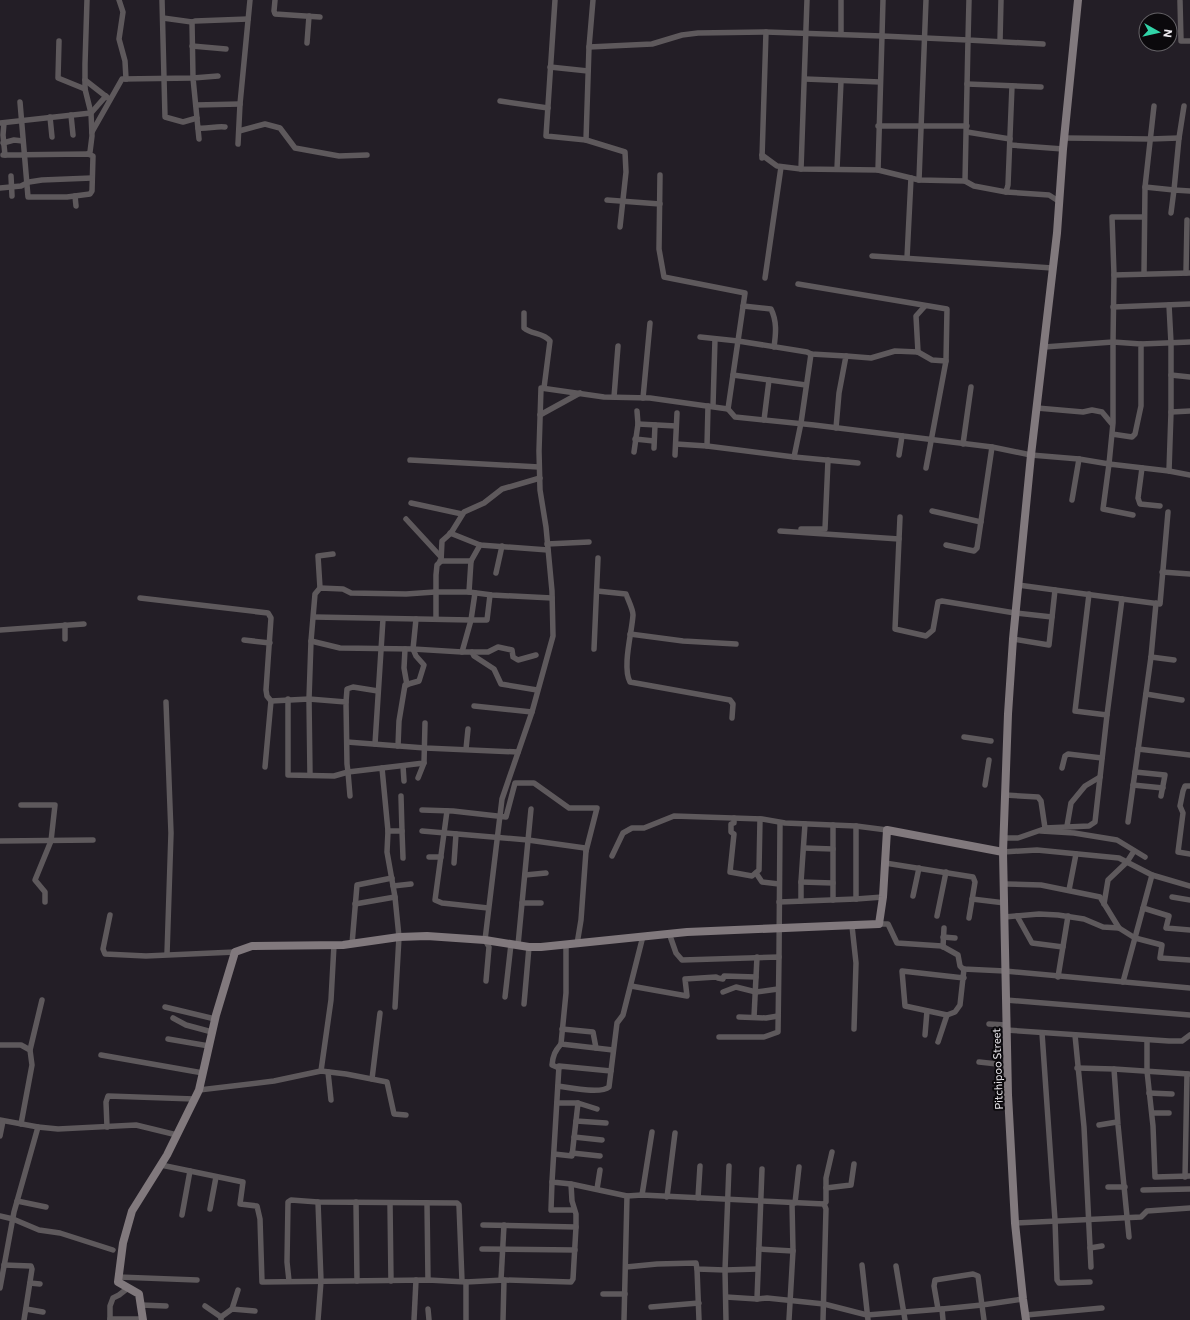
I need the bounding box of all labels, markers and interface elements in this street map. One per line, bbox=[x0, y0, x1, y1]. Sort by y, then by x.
north arrow bbox=[1138, 12, 1178, 52]
text: N bbox=[1161, 28, 1175, 38]
street label: Pitchipoo Street bbox=[989, 1028, 1005, 1110]

